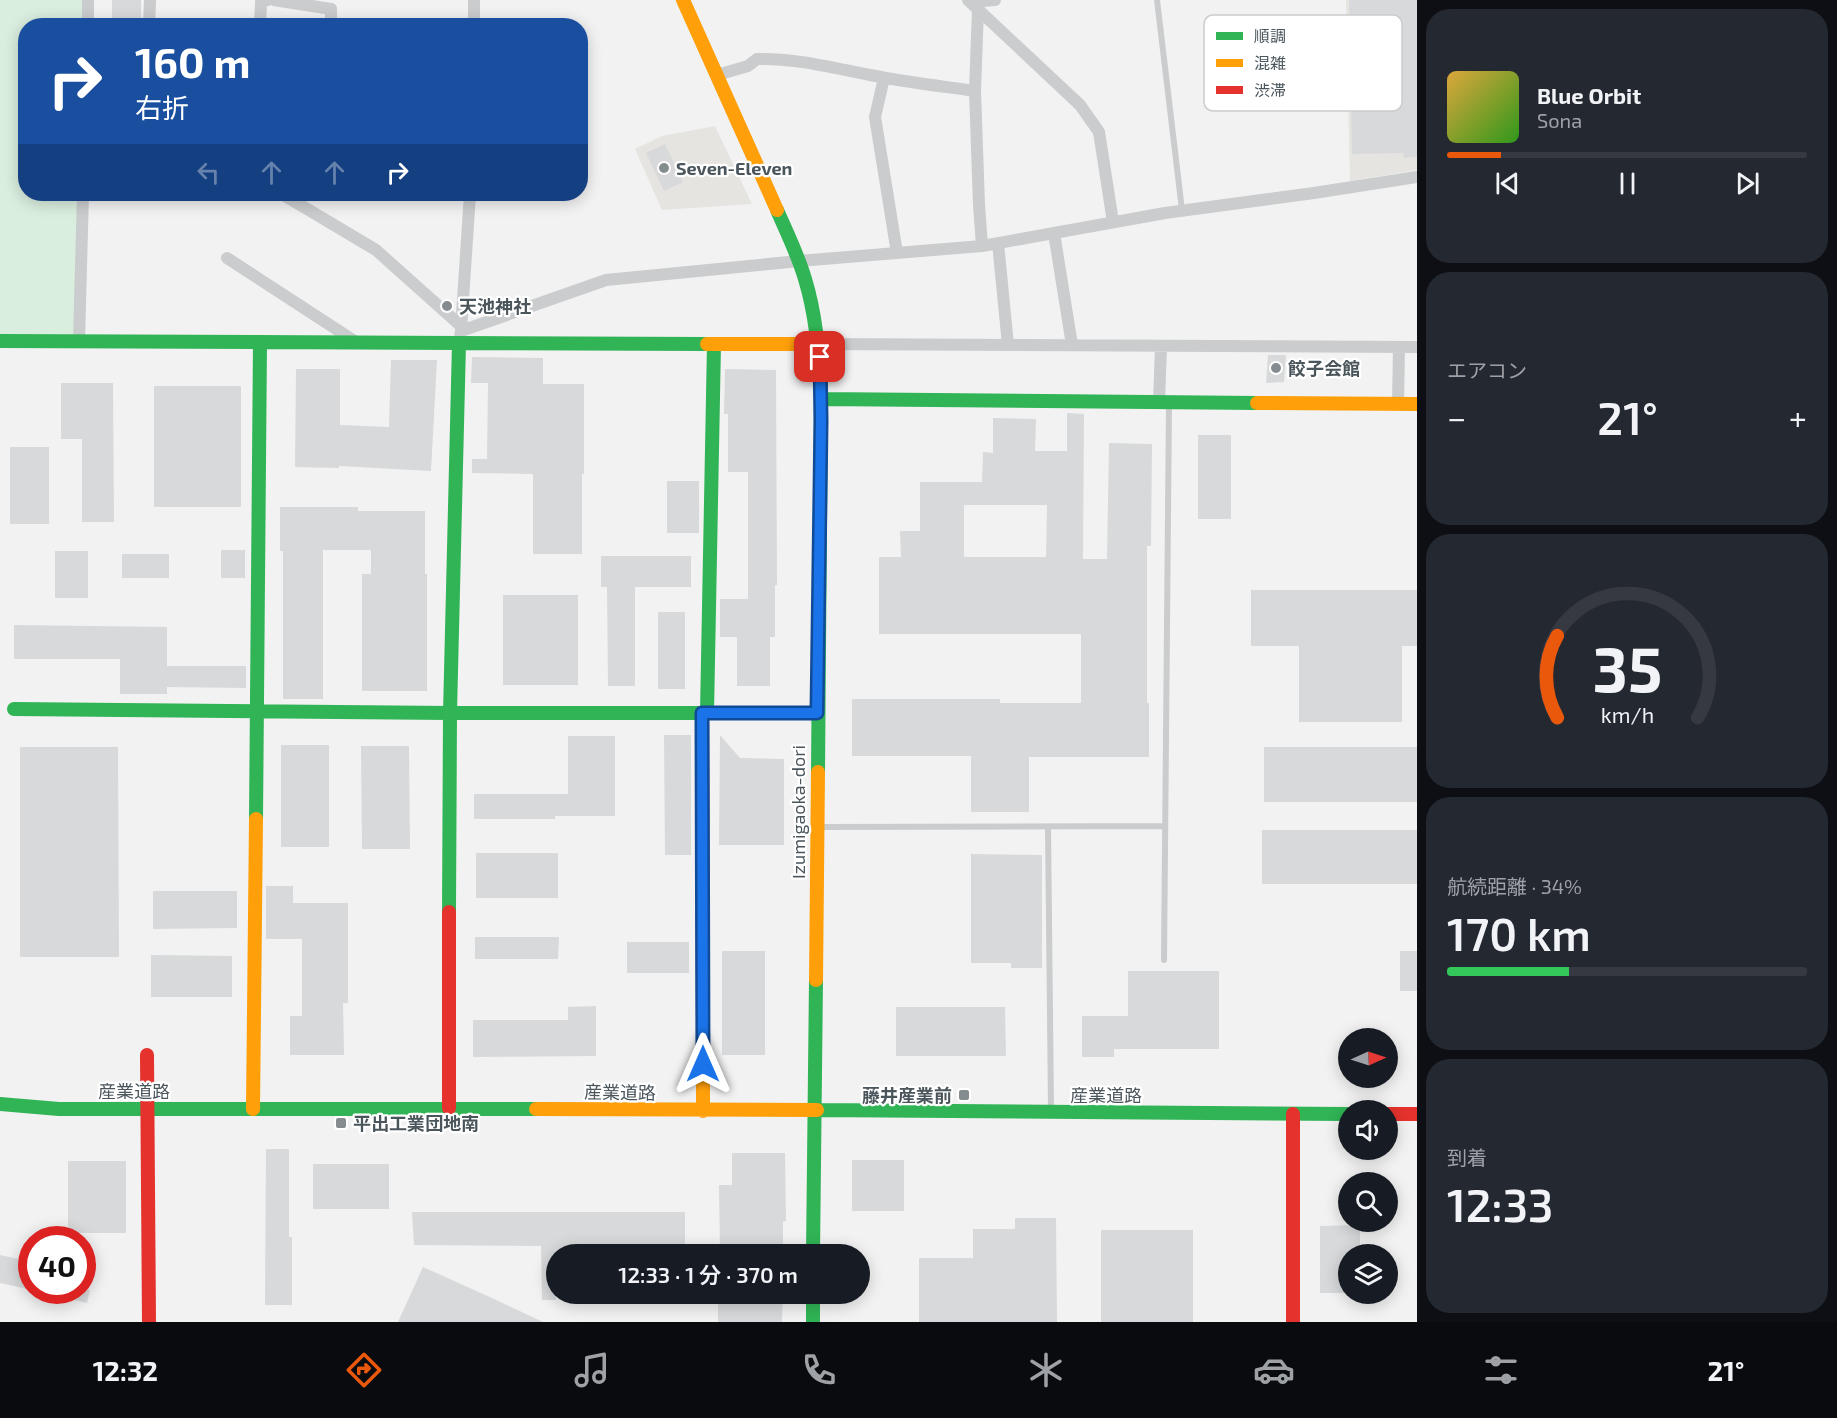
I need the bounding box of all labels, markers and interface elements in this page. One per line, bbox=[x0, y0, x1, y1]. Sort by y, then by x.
legend bbox=[1204, 15, 1402, 111]
text: 順調 bbox=[1254, 26, 1286, 45]
text: 160 m bbox=[135, 36, 251, 86]
icon: right bbox=[36, 42, 114, 120]
text: 混雑 bbox=[1254, 53, 1286, 72]
text: 渋滞 bbox=[1254, 80, 1286, 99]
text: Blue Orbit bbox=[1537, 82, 1641, 108]
text: 右折 bbox=[135, 91, 189, 123]
text: Sona bbox=[1537, 108, 1582, 132]
icon: left bbox=[192, 156, 225, 189]
icon: ahead bbox=[255, 156, 288, 189]
icon: ahead bbox=[318, 156, 351, 189]
icon: right bbox=[381, 156, 414, 189]
place label: Seven-Eleven bbox=[676, 157, 792, 179]
marker: Seven-Eleven bbox=[657, 161, 671, 175]
icon: previous bbox=[1491, 167, 1524, 200]
icon: pause bbox=[1611, 167, 1644, 200]
icon: next bbox=[1731, 167, 1764, 200]
place label: 天池神社 bbox=[459, 295, 531, 317]
marker: 天池神社 bbox=[440, 299, 454, 313]
pin bbox=[794, 331, 845, 382]
icon: arrive bbox=[803, 340, 836, 373]
place label: 餃子会館 bbox=[1287, 357, 1360, 379]
text: エアコン bbox=[1447, 358, 1527, 382]
marker: 餃子会館 bbox=[1269, 361, 1283, 375]
text: 21° bbox=[1597, 390, 1658, 444]
text: − bbox=[1447, 397, 1466, 437]
text: + bbox=[1789, 397, 1807, 437]
text: 35 bbox=[1592, 630, 1662, 705]
text: km/h bbox=[1600, 702, 1654, 727]
street label: Izumigaoka-dori bbox=[787, 745, 809, 879]
text: 航続距離 · 34% bbox=[1447, 874, 1582, 898]
text: 170 km bbox=[1447, 906, 1591, 960]
north arrow bbox=[1338, 1028, 1398, 1088]
map controls bbox=[1338, 1028, 1398, 1304]
position arrow bbox=[671, 1032, 735, 1096]
street label: 産業道路 bbox=[98, 1080, 170, 1102]
street label: 産業道路 bbox=[584, 1080, 656, 1104]
place label: 藤井産業前 bbox=[862, 1084, 952, 1106]
street label: 産業道路 bbox=[1070, 1084, 1142, 1106]
marker: 藤井産業前 bbox=[957, 1088, 971, 1102]
button: sound bbox=[1338, 1100, 1398, 1160]
place label: 平出工業団地南 bbox=[353, 1112, 479, 1134]
marker: 平出工業団地南 bbox=[334, 1116, 348, 1130]
text: 到着 bbox=[1447, 1145, 1487, 1169]
button: search bbox=[1338, 1172, 1398, 1232]
text: 12:33 bbox=[1447, 1177, 1553, 1231]
speed limit sign: 40 bbox=[18, 1226, 96, 1304]
button: layers bbox=[1338, 1244, 1398, 1304]
text: 12:33 · 1 分 · 370 m bbox=[618, 1261, 798, 1287]
icon: directions bbox=[343, 1349, 385, 1391]
icon: music bbox=[571, 1349, 613, 1391]
icon: phone bbox=[798, 1349, 840, 1391]
icon: climate bbox=[1025, 1349, 1067, 1391]
icon: car bbox=[1253, 1349, 1295, 1391]
icon: filters bbox=[1480, 1349, 1522, 1391]
text: 12:32 bbox=[93, 1354, 158, 1386]
text: 21° bbox=[1708, 1354, 1744, 1386]

